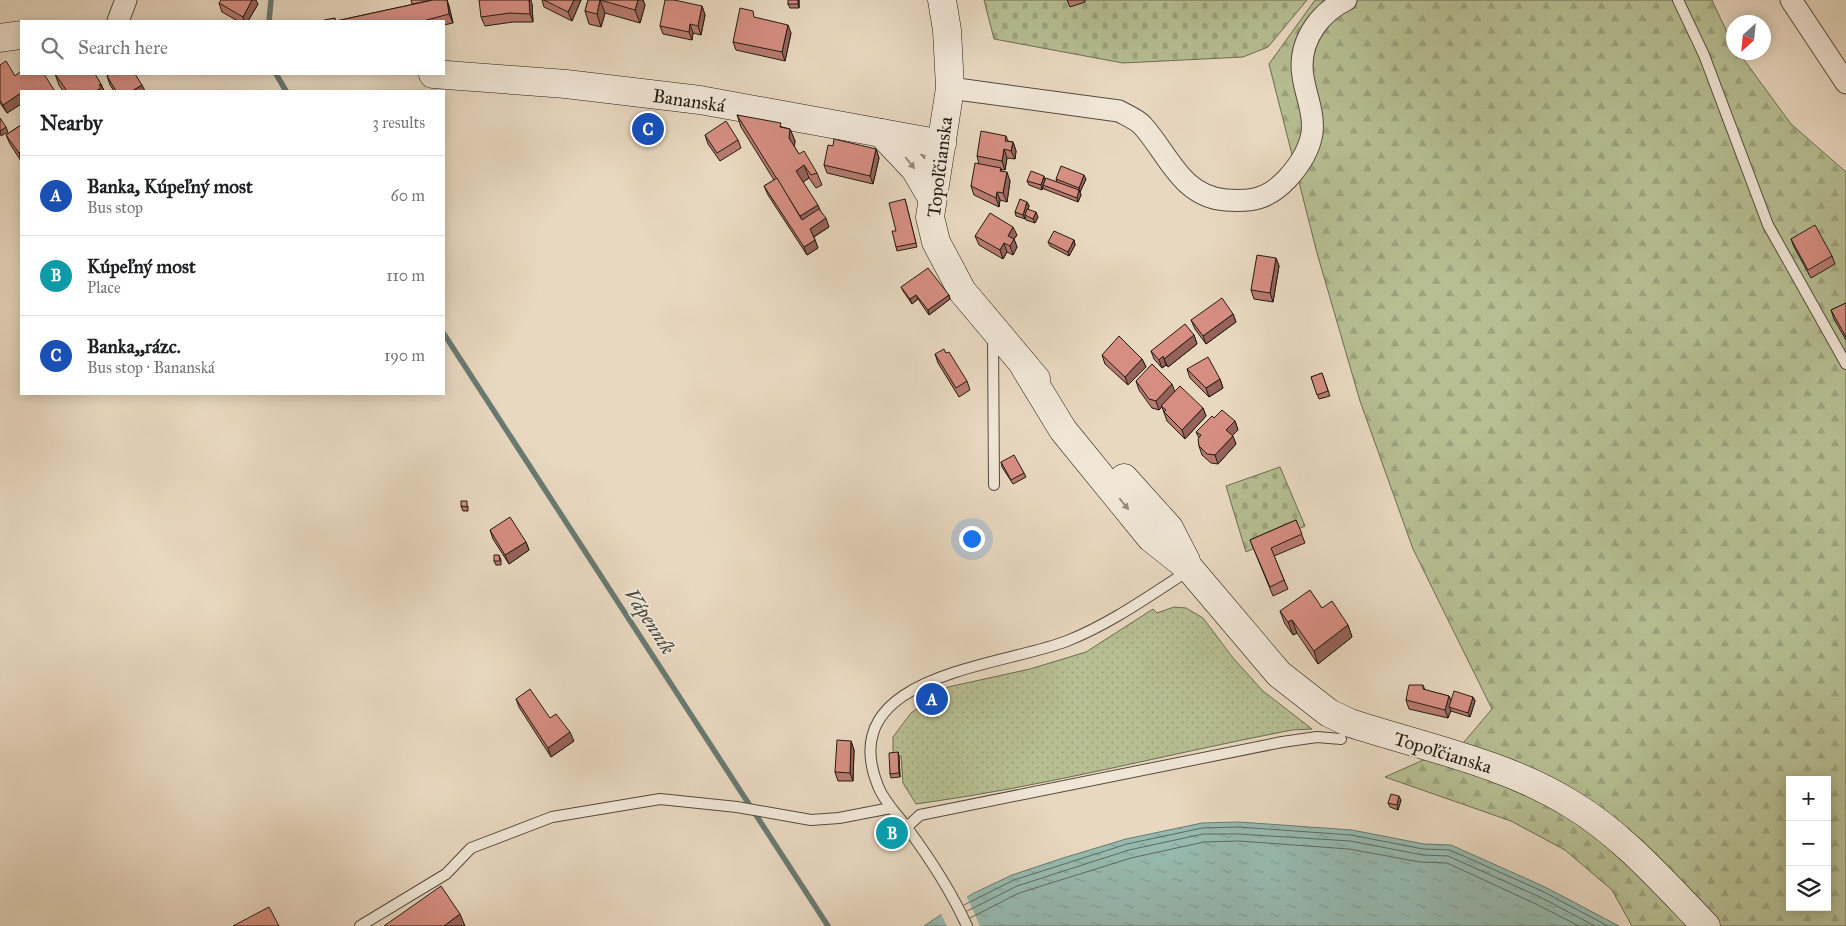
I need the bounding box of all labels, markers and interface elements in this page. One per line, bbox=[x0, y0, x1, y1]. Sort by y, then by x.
north arrow bbox=[1726, 15, 1771, 60]
search box bbox=[20, 20, 445, 75]
icon: search bbox=[38, 34, 66, 62]
text: Search here bbox=[78, 36, 168, 59]
street label: Bananská bbox=[651, 84, 728, 117]
text: Nearby bbox=[40, 110, 103, 136]
pin: C bbox=[632, 110, 664, 148]
text: 3 results bbox=[372, 113, 425, 132]
street label: Topoľčianska bbox=[922, 114, 957, 219]
one-way arrow bbox=[905, 156, 916, 169]
text: Banka, Kúpeľný most bbox=[87, 175, 253, 198]
text: A bbox=[51, 186, 61, 205]
text: 60 m bbox=[391, 186, 425, 205]
text: Bus stop bbox=[87, 198, 143, 217]
text: Kúpeľný most bbox=[87, 255, 196, 278]
text: B bbox=[51, 266, 61, 285]
text: 110 m bbox=[386, 266, 425, 285]
text: Place bbox=[87, 278, 121, 297]
text: Banka,,rázc. bbox=[87, 335, 181, 358]
text: C bbox=[51, 346, 61, 365]
text: 190 m bbox=[384, 346, 425, 365]
text: Bus stop · Bananská bbox=[87, 358, 215, 377]
one-way arrow bbox=[1118, 498, 1129, 511]
your location bbox=[959, 526, 985, 552]
water label: Vápenník bbox=[619, 583, 680, 659]
pin: A bbox=[916, 680, 948, 718]
street label: Topoľčianska bbox=[1391, 727, 1496, 779]
map controls bbox=[1786, 776, 1831, 911]
button: + bbox=[1786, 776, 1831, 821]
pin: B bbox=[876, 814, 908, 852]
button: − bbox=[1786, 821, 1831, 866]
button: layers bbox=[1786, 866, 1831, 911]

